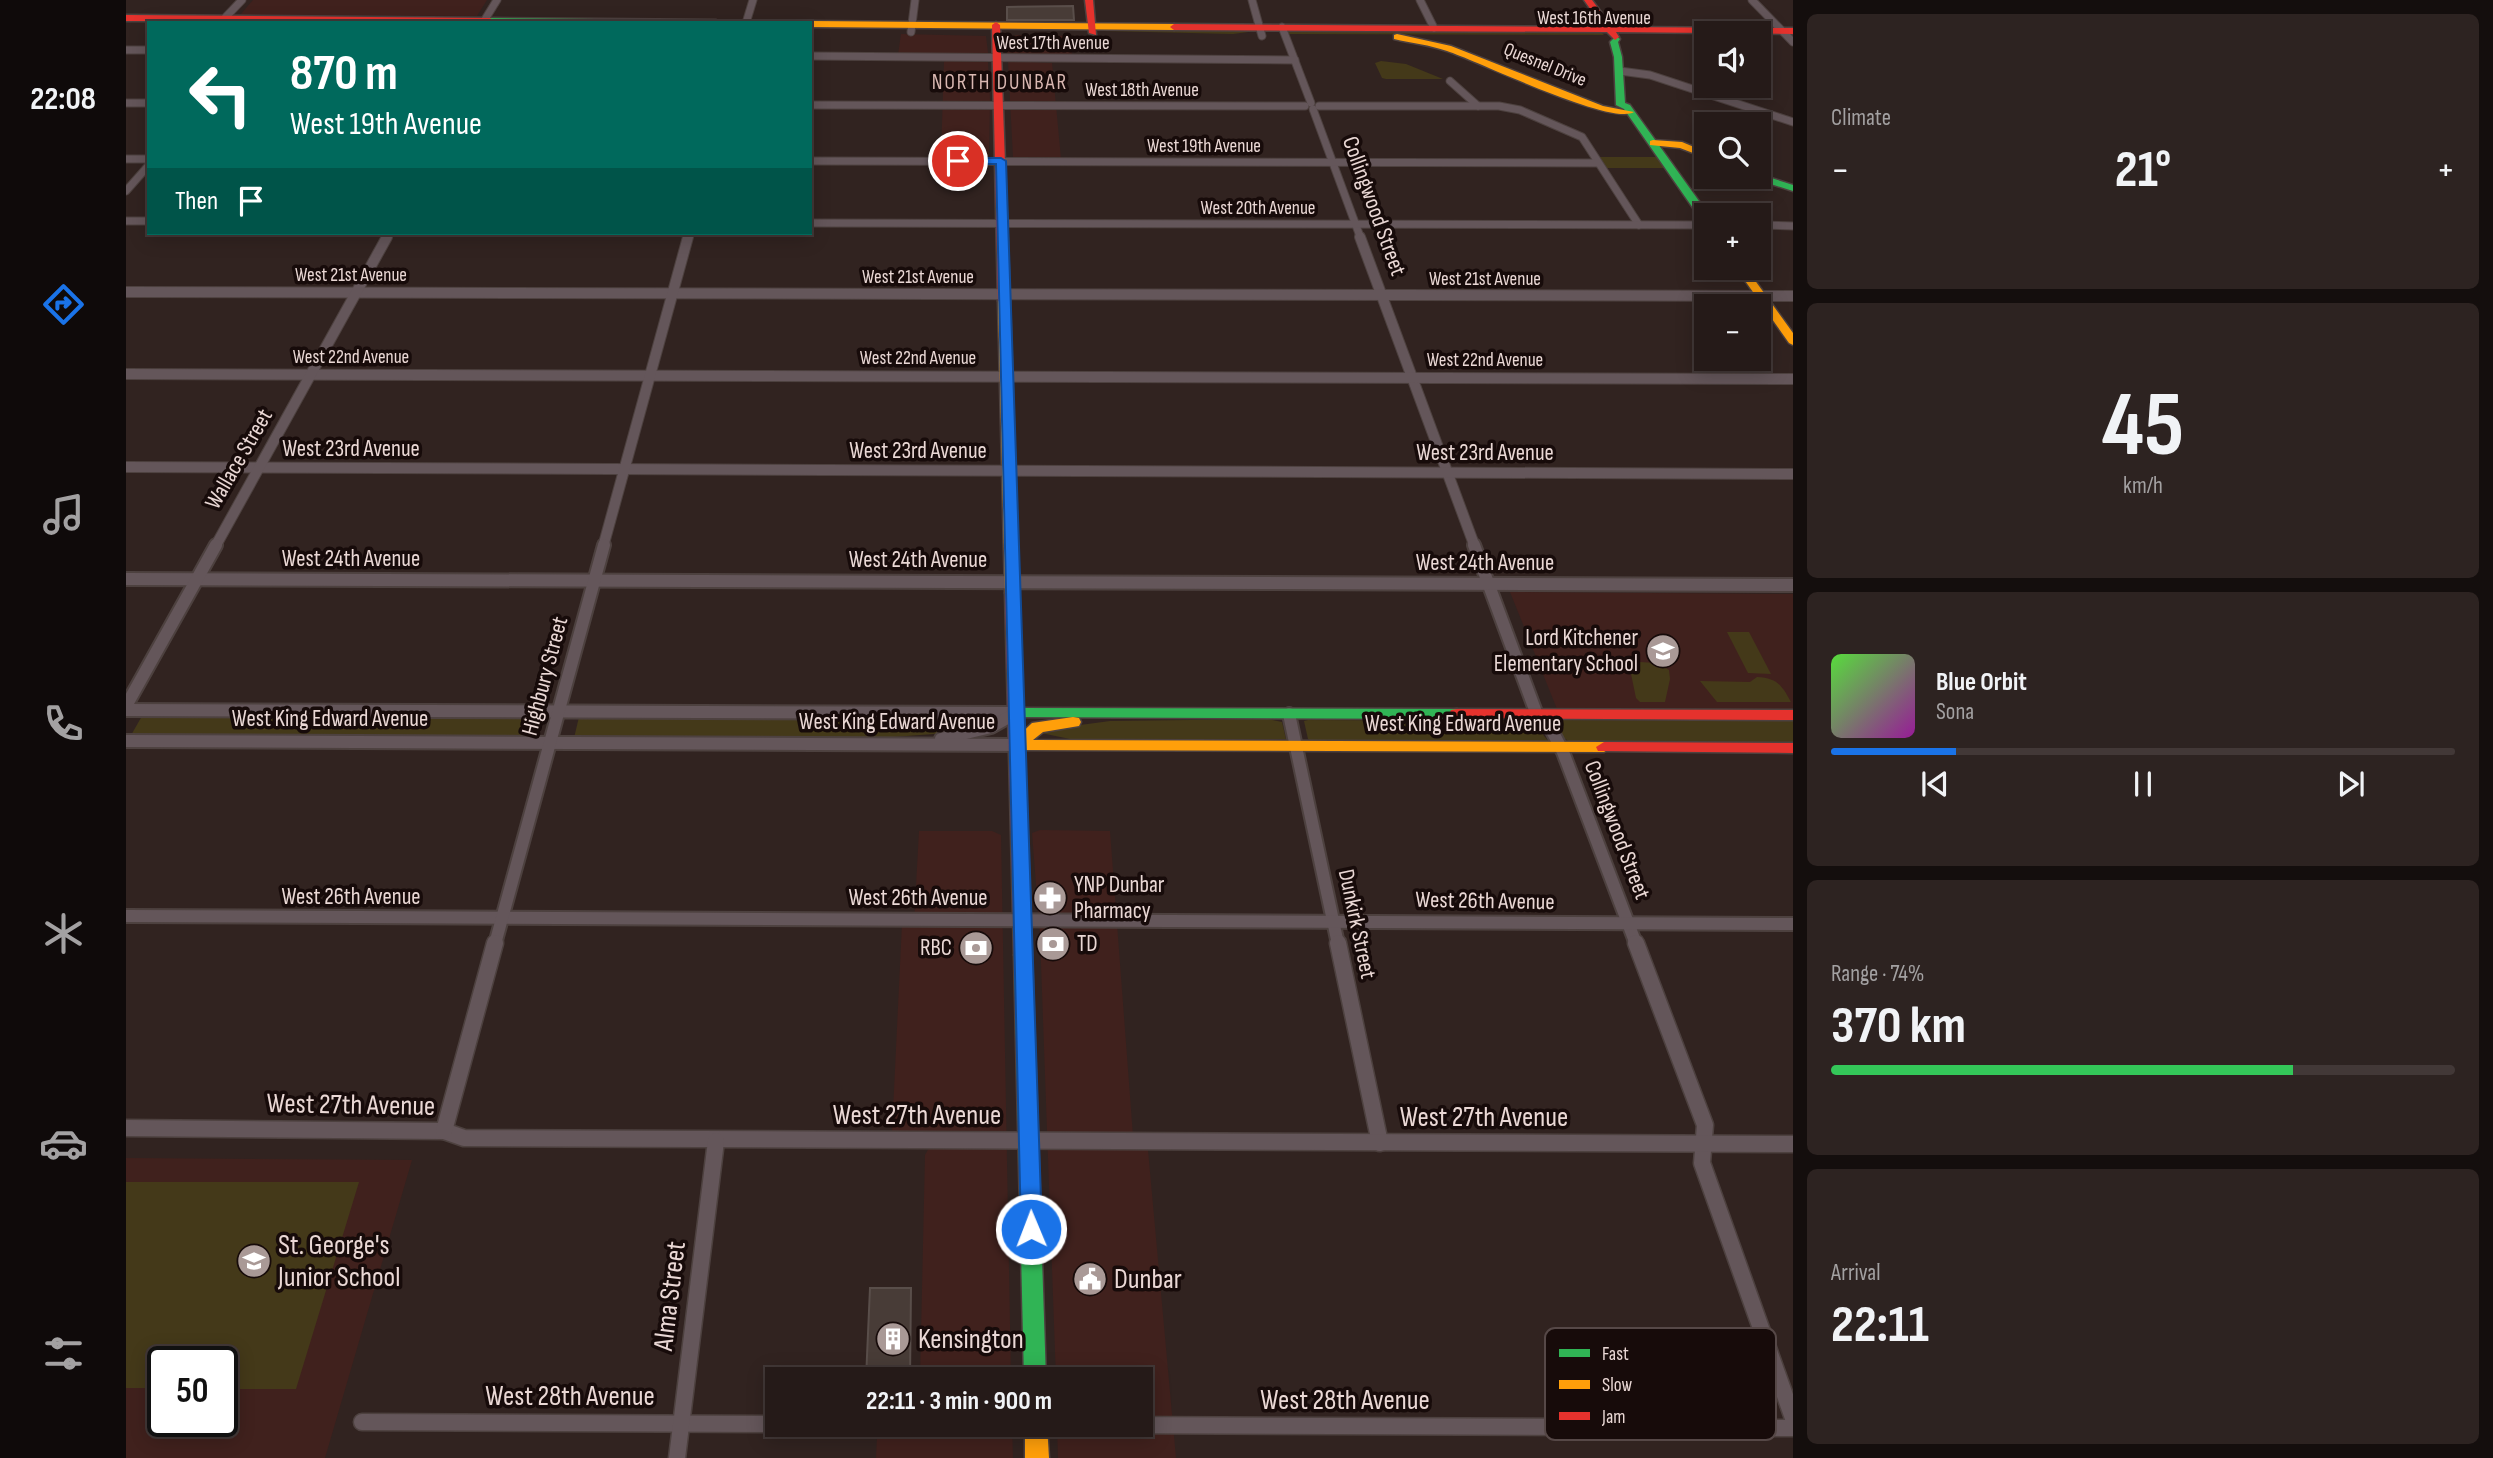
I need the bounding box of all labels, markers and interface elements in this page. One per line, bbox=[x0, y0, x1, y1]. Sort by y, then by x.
street label: West 16th Avenue bbox=[1537, 7, 1651, 30]
map controls bbox=[1694, 21, 1771, 371]
button: sound bbox=[1694, 21, 1771, 98]
street label: West 17th Avenue bbox=[996, 32, 1110, 55]
street label: Quesnel Drive bbox=[1500, 38, 1590, 92]
text: 870 m bbox=[290, 45, 398, 104]
icon: left bbox=[175, 49, 266, 140]
district label: NORTH DUNBAR bbox=[932, 70, 1068, 95]
street label: West 18th Avenue bbox=[1085, 79, 1199, 102]
text: 22:08 bbox=[30, 80, 96, 119]
text: Climate bbox=[1831, 104, 1891, 132]
text: West 19th Avenue bbox=[290, 105, 482, 144]
button: search bbox=[1694, 112, 1771, 189]
pin bbox=[928, 131, 988, 191]
street label: Collingwood Street bbox=[1336, 132, 1412, 280]
street label: West 19th Avenue bbox=[1147, 135, 1261, 158]
text: 21° bbox=[2115, 139, 2171, 202]
icon: arrive bbox=[939, 142, 977, 180]
text: − bbox=[1831, 148, 1850, 193]
text: + bbox=[2436, 148, 2455, 193]
icon: arrive bbox=[232, 182, 270, 220]
text: Then bbox=[175, 186, 218, 217]
street label: West 20th Avenue bbox=[1200, 197, 1316, 220]
button: + bbox=[1694, 203, 1771, 280]
street label: West 21st Avenue bbox=[295, 264, 407, 287]
street label: West 21st Avenue bbox=[862, 266, 974, 289]
street label: West 21st Avenue bbox=[1429, 268, 1541, 291]
icon: directions bbox=[39, 280, 88, 329]
button: − bbox=[1694, 294, 1771, 371]
street label: West 22nd Avenue bbox=[293, 346, 409, 369]
street label: West 22nd Avenue bbox=[860, 347, 976, 370]
street label: West 22nd Avenue bbox=[1427, 349, 1543, 372]
text: 45 bbox=[2102, 372, 2184, 481]
street label: Wallace Street bbox=[199, 404, 279, 514]
street label: West 23rd Avenue bbox=[282, 435, 420, 463]
street label: West 23rd Avenue bbox=[849, 437, 987, 465]
street label: West 23rd Avenue bbox=[1416, 439, 1554, 467]
text: km/h bbox=[2123, 472, 2163, 500]
icon: music bbox=[39, 490, 88, 539]
street label: West 24th Avenue bbox=[282, 545, 420, 573]
street label: West 24th Avenue bbox=[849, 546, 987, 574]
street label: West 24th Avenue bbox=[1416, 549, 1554, 577]
street label: Highbury Street bbox=[516, 613, 574, 739]
place label: Lord Kitchener Elementary School bbox=[1494, 624, 1638, 678]
school or university icon: Lord Kitchener Elementary School bbox=[1644, 632, 1682, 670]
text: Blue Orbit bbox=[1936, 667, 2027, 698]
text: Sona bbox=[1936, 698, 1974, 726]
icon: phone bbox=[39, 699, 88, 748]
street label: West King Edward Avenue bbox=[232, 705, 428, 733]
street label: West King Edward Avenue bbox=[799, 708, 995, 736]
street label: West King Edward Avenue bbox=[1365, 710, 1561, 738]
street label: Collingwood Street bbox=[1578, 757, 1656, 903]
icon: previous bbox=[1916, 765, 1954, 803]
icon: pause bbox=[2124, 765, 2162, 803]
icon: next bbox=[2332, 765, 2370, 803]
street label: Dunkirk Street bbox=[1332, 867, 1382, 981]
place label: YNP Dunbar Pharmacy bbox=[1074, 871, 1165, 925]
pharmacy icon: YNP Dunbar Pharmacy bbox=[1031, 879, 1069, 917]
street label: West 26th Avenue bbox=[281, 883, 421, 911]
street label: West 26th Avenue bbox=[848, 884, 988, 912]
street label: West 26th Avenue bbox=[1415, 886, 1555, 916]
icon: climate bbox=[39, 909, 88, 958]
bank icon: TD bbox=[1034, 925, 1072, 963]
bank icon: RBC bbox=[957, 929, 995, 967]
place label: TD bbox=[1077, 930, 1098, 958]
place label: RBC bbox=[920, 934, 952, 962]
text: Range · 74% bbox=[1831, 960, 1925, 988]
text: 370 km bbox=[1831, 995, 1966, 1058]
street label: West 27th Avenue bbox=[266, 1087, 436, 1123]
street label: West 27th Avenue bbox=[833, 1099, 1001, 1132]
street label: West 27th Avenue bbox=[1400, 1101, 1568, 1134]
icon: car bbox=[39, 1119, 88, 1168]
position arrow bbox=[994, 1192, 1068, 1266]
place label: St. George's Junior School bbox=[277, 1229, 400, 1294]
street label: Alma Street bbox=[647, 1239, 693, 1354]
school or university icon: St. George's Junior School bbox=[235, 1242, 273, 1280]
text: Arrival bbox=[1831, 1259, 1880, 1287]
public building icon: Dunbar bbox=[1071, 1260, 1109, 1298]
place label: Dunbar bbox=[1114, 1263, 1182, 1296]
text: 22:11 bbox=[1831, 1294, 1929, 1357]
building icon: Kensington bbox=[874, 1320, 912, 1358]
place label: Kensington bbox=[918, 1323, 1024, 1356]
legend bbox=[1545, 1328, 1776, 1440]
icon: filters bbox=[39, 1329, 88, 1378]
text: Fast bbox=[1602, 1343, 1629, 1366]
speed limit sign: 50 bbox=[147, 1346, 238, 1437]
text: Slow bbox=[1602, 1374, 1632, 1397]
street label: West 28th Avenue bbox=[485, 1380, 655, 1413]
street label: West 28th Avenue bbox=[1260, 1384, 1430, 1417]
text: 22:11 · 3 min · 900 m bbox=[866, 1386, 1052, 1417]
text: Jam bbox=[1601, 1406, 1625, 1429]

